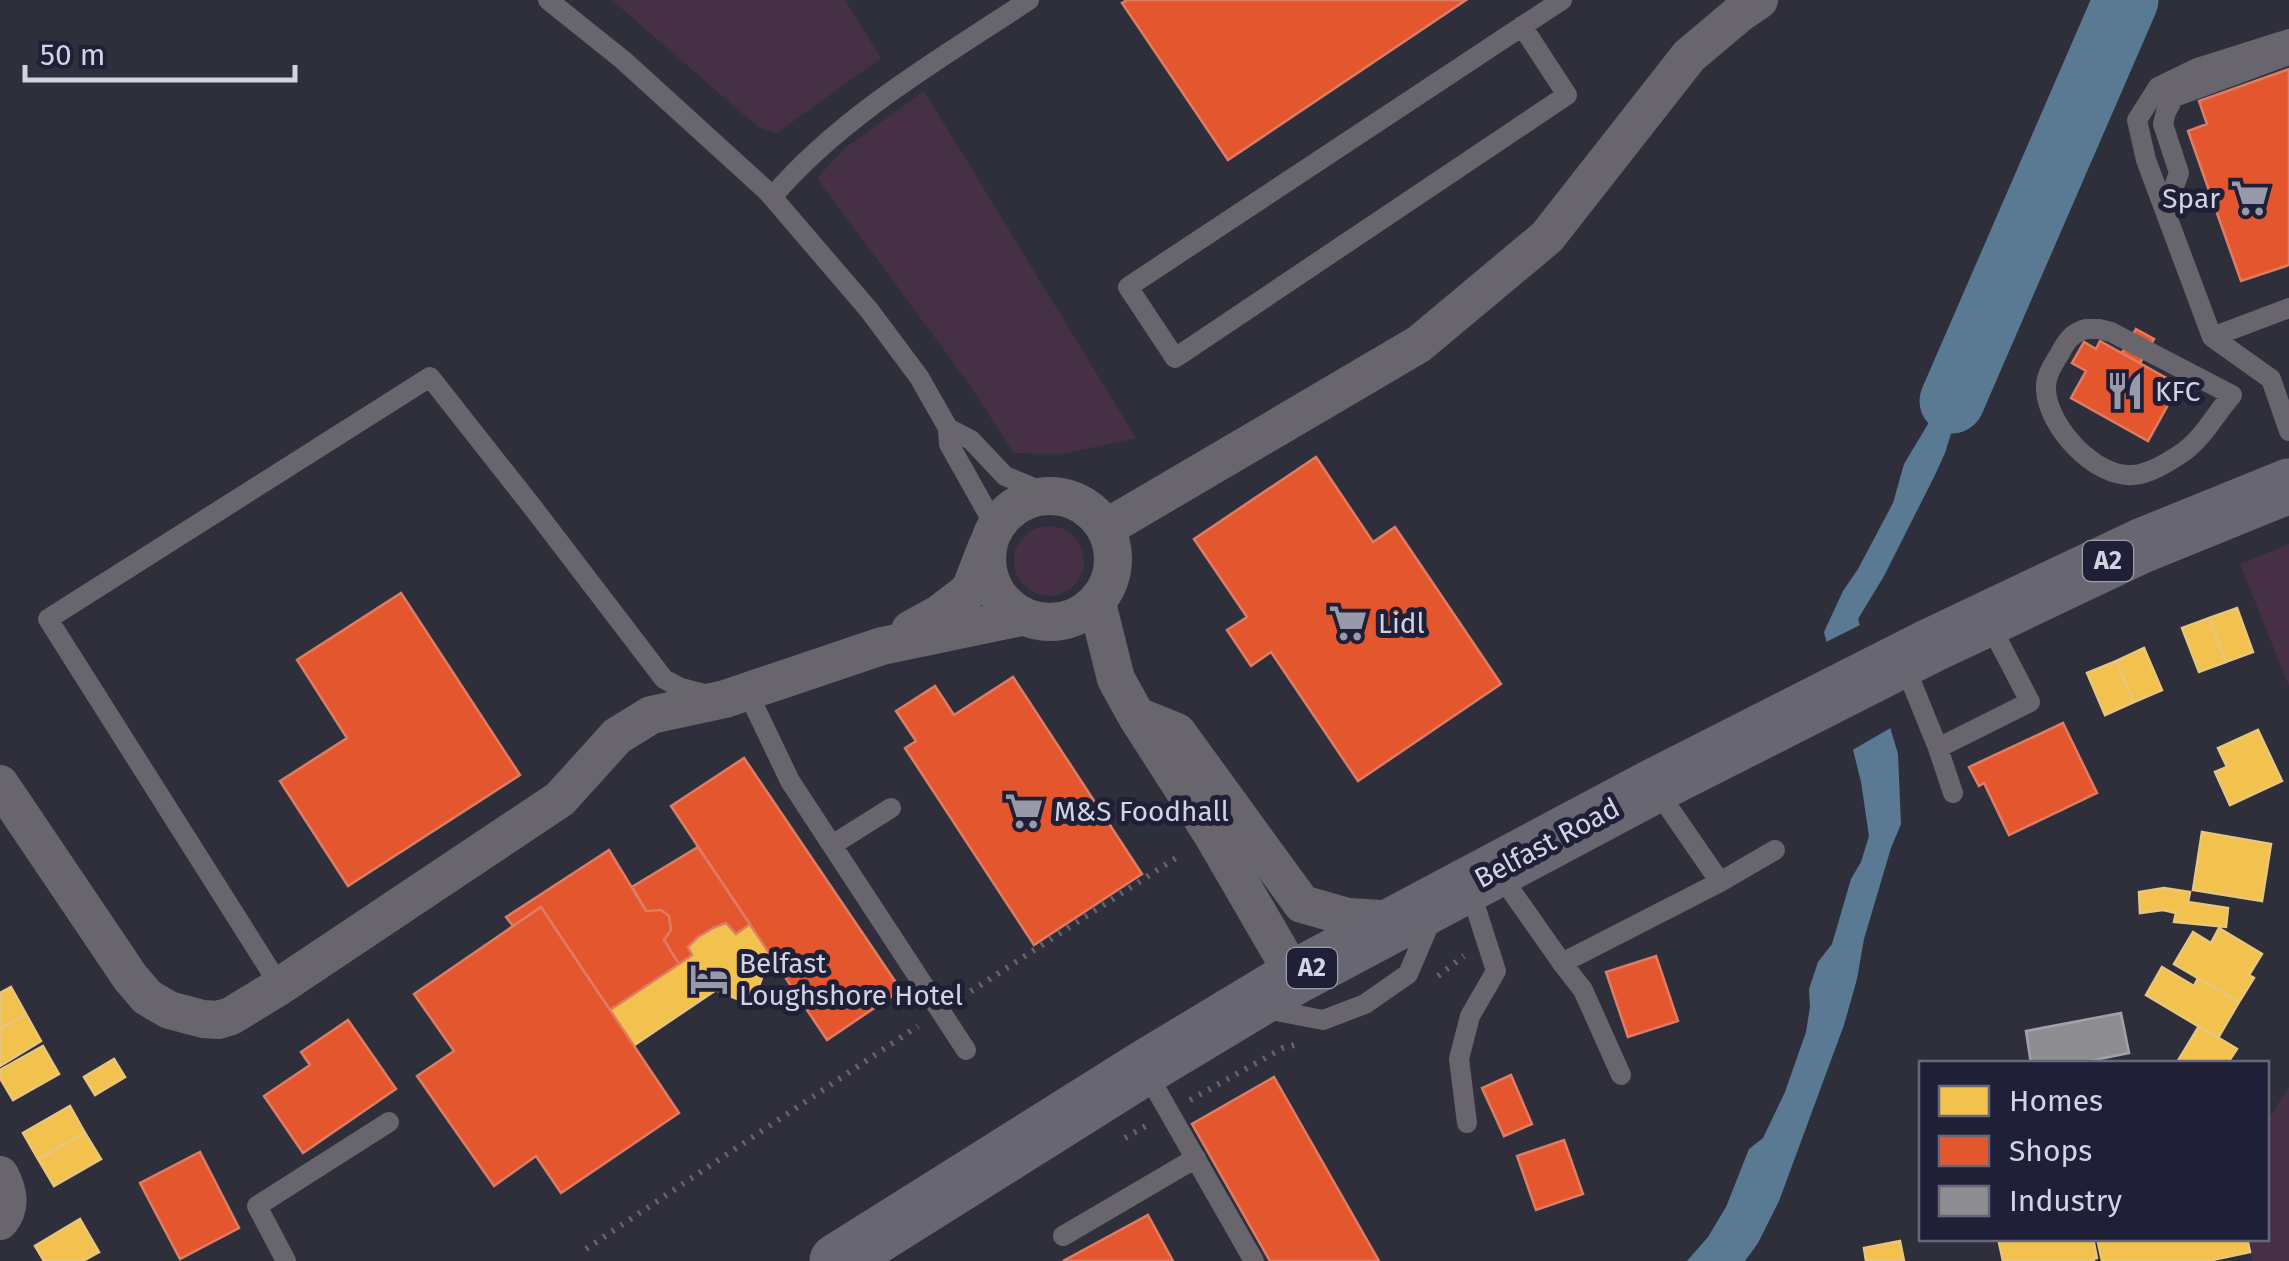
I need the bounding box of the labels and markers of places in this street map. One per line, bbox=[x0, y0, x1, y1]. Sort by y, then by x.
supermarket icon: Spar bbox=[2229, 177, 2271, 219]
place label: Spar bbox=[2162, 182, 2220, 215]
restaurant icon: KFC bbox=[2104, 370, 2146, 412]
place label: KFC bbox=[2155, 375, 2201, 408]
supermarket icon: Lidl bbox=[1327, 602, 1369, 644]
place label: Lidl bbox=[1378, 607, 1425, 640]
supermarket icon: M&S Foodhall bbox=[1003, 790, 1045, 832]
place label: M&S Foodhall bbox=[1054, 795, 1229, 828]
place label: Belfast Loughshore Hotel bbox=[739, 947, 963, 1012]
hotel icon: Belfast Loughshore Hotel bbox=[688, 958, 730, 1000]

